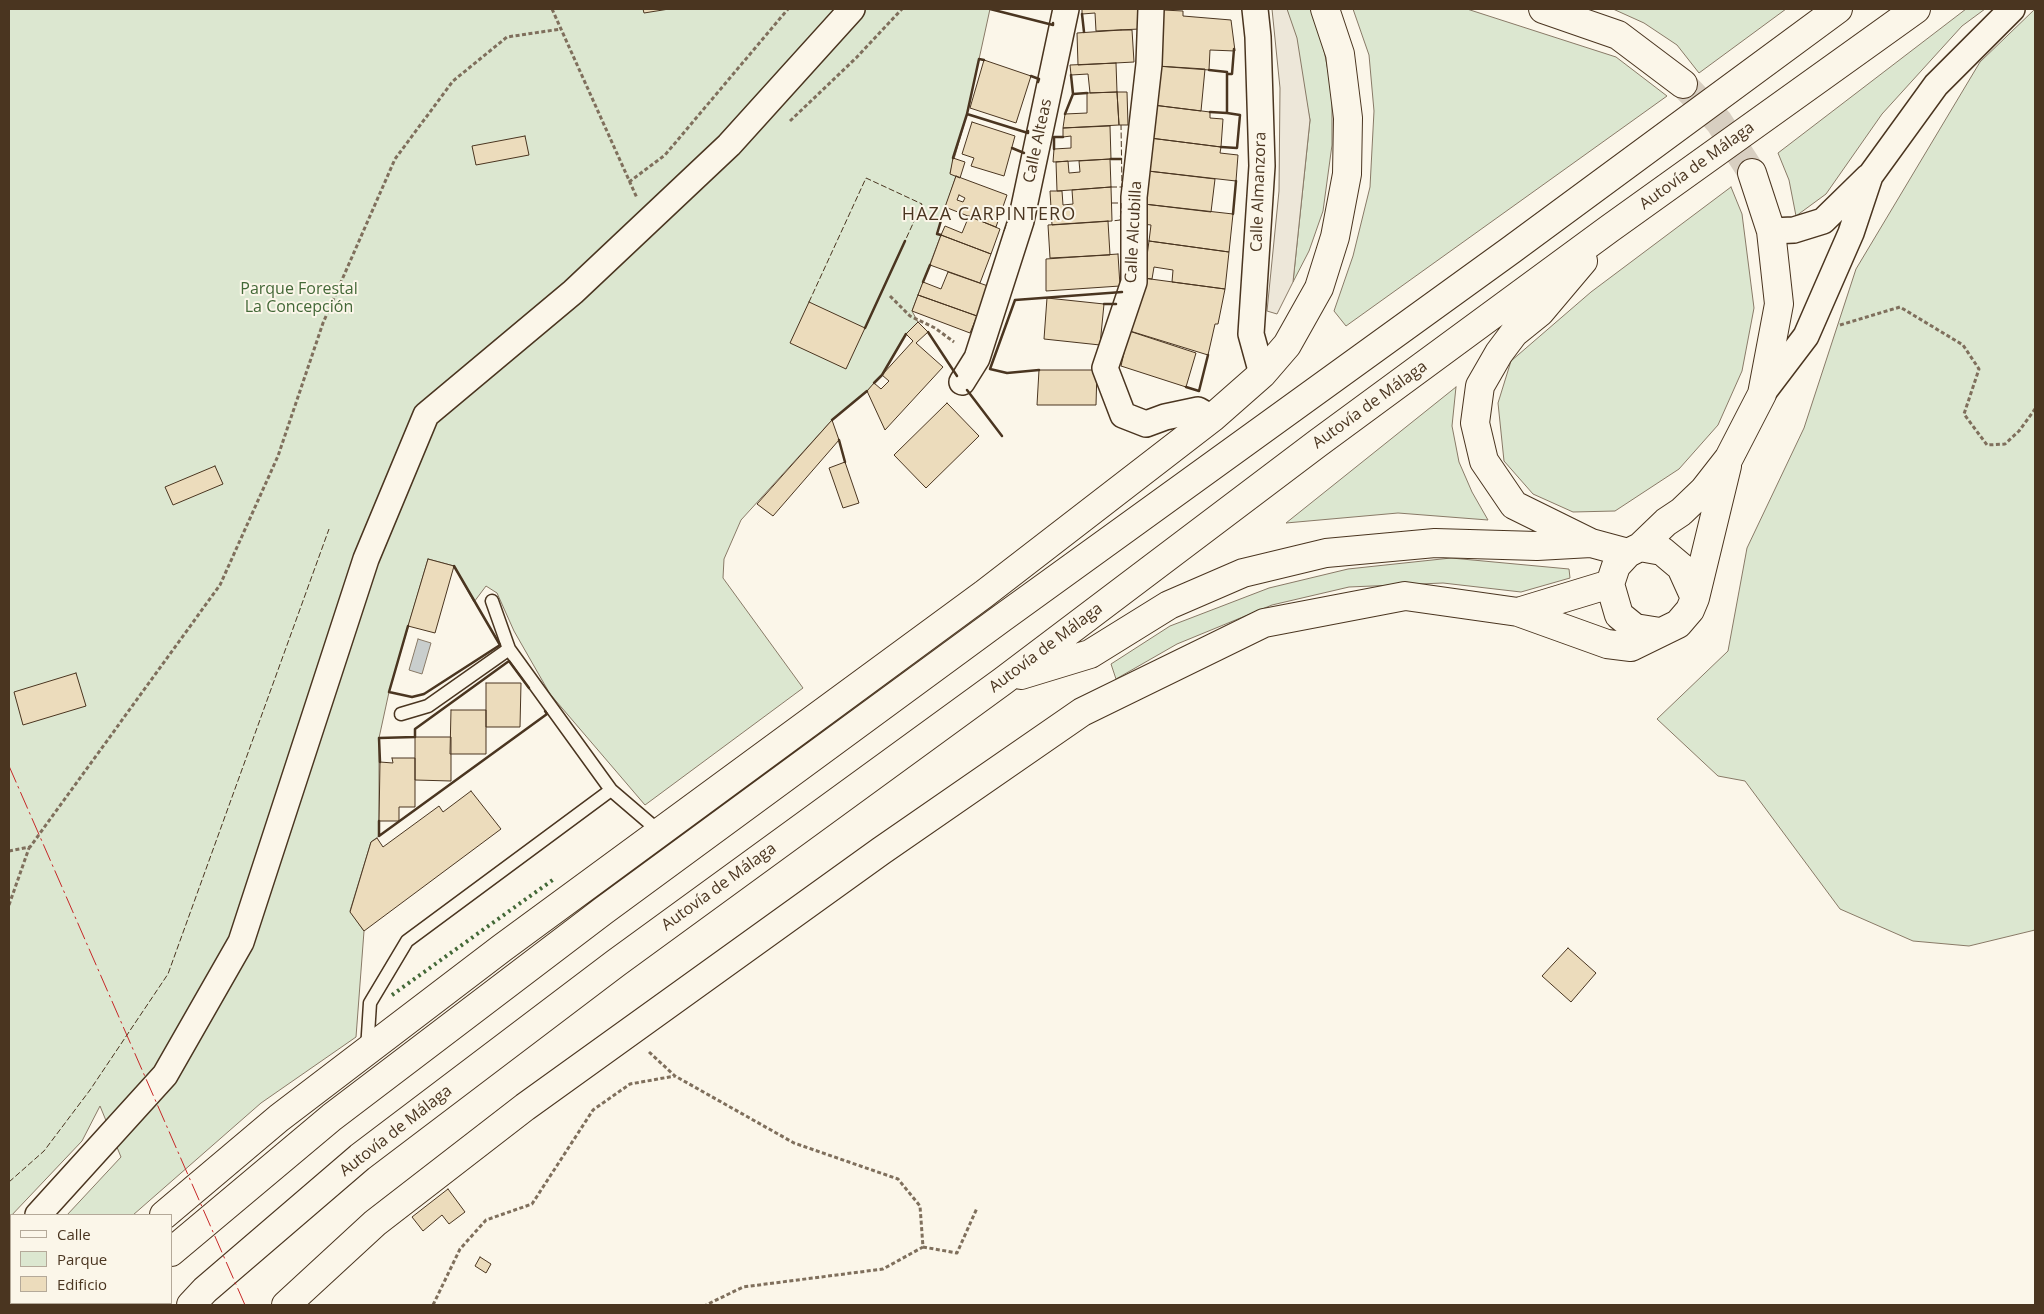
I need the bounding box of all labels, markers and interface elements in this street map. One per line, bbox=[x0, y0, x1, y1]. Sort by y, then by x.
street label: Calle Alteas bbox=[1020, 97, 1056, 185]
street label: Autovía de Málaga bbox=[1636, 118, 1758, 214]
street label: Calle Almanzora bbox=[1247, 131, 1271, 253]
street label: Calle Alcubilla bbox=[1122, 180, 1146, 284]
district label: HAZA CARPINTERO bbox=[900, 204, 1078, 226]
park label: Parque Forestal La Concepción bbox=[240, 279, 358, 317]
street label: Autovía de Málaga bbox=[1309, 357, 1431, 453]
street label: Autovía de Málaga bbox=[985, 599, 1107, 697]
street label: Autovía de Málaga bbox=[658, 839, 780, 935]
street label: Autovía de Málaga bbox=[336, 1081, 456, 1181]
legend bbox=[10, 1214, 172, 1304]
text: Calle bbox=[57, 1224, 91, 1244]
text: Parque bbox=[57, 1249, 107, 1269]
text: Edificio bbox=[57, 1274, 107, 1294]

